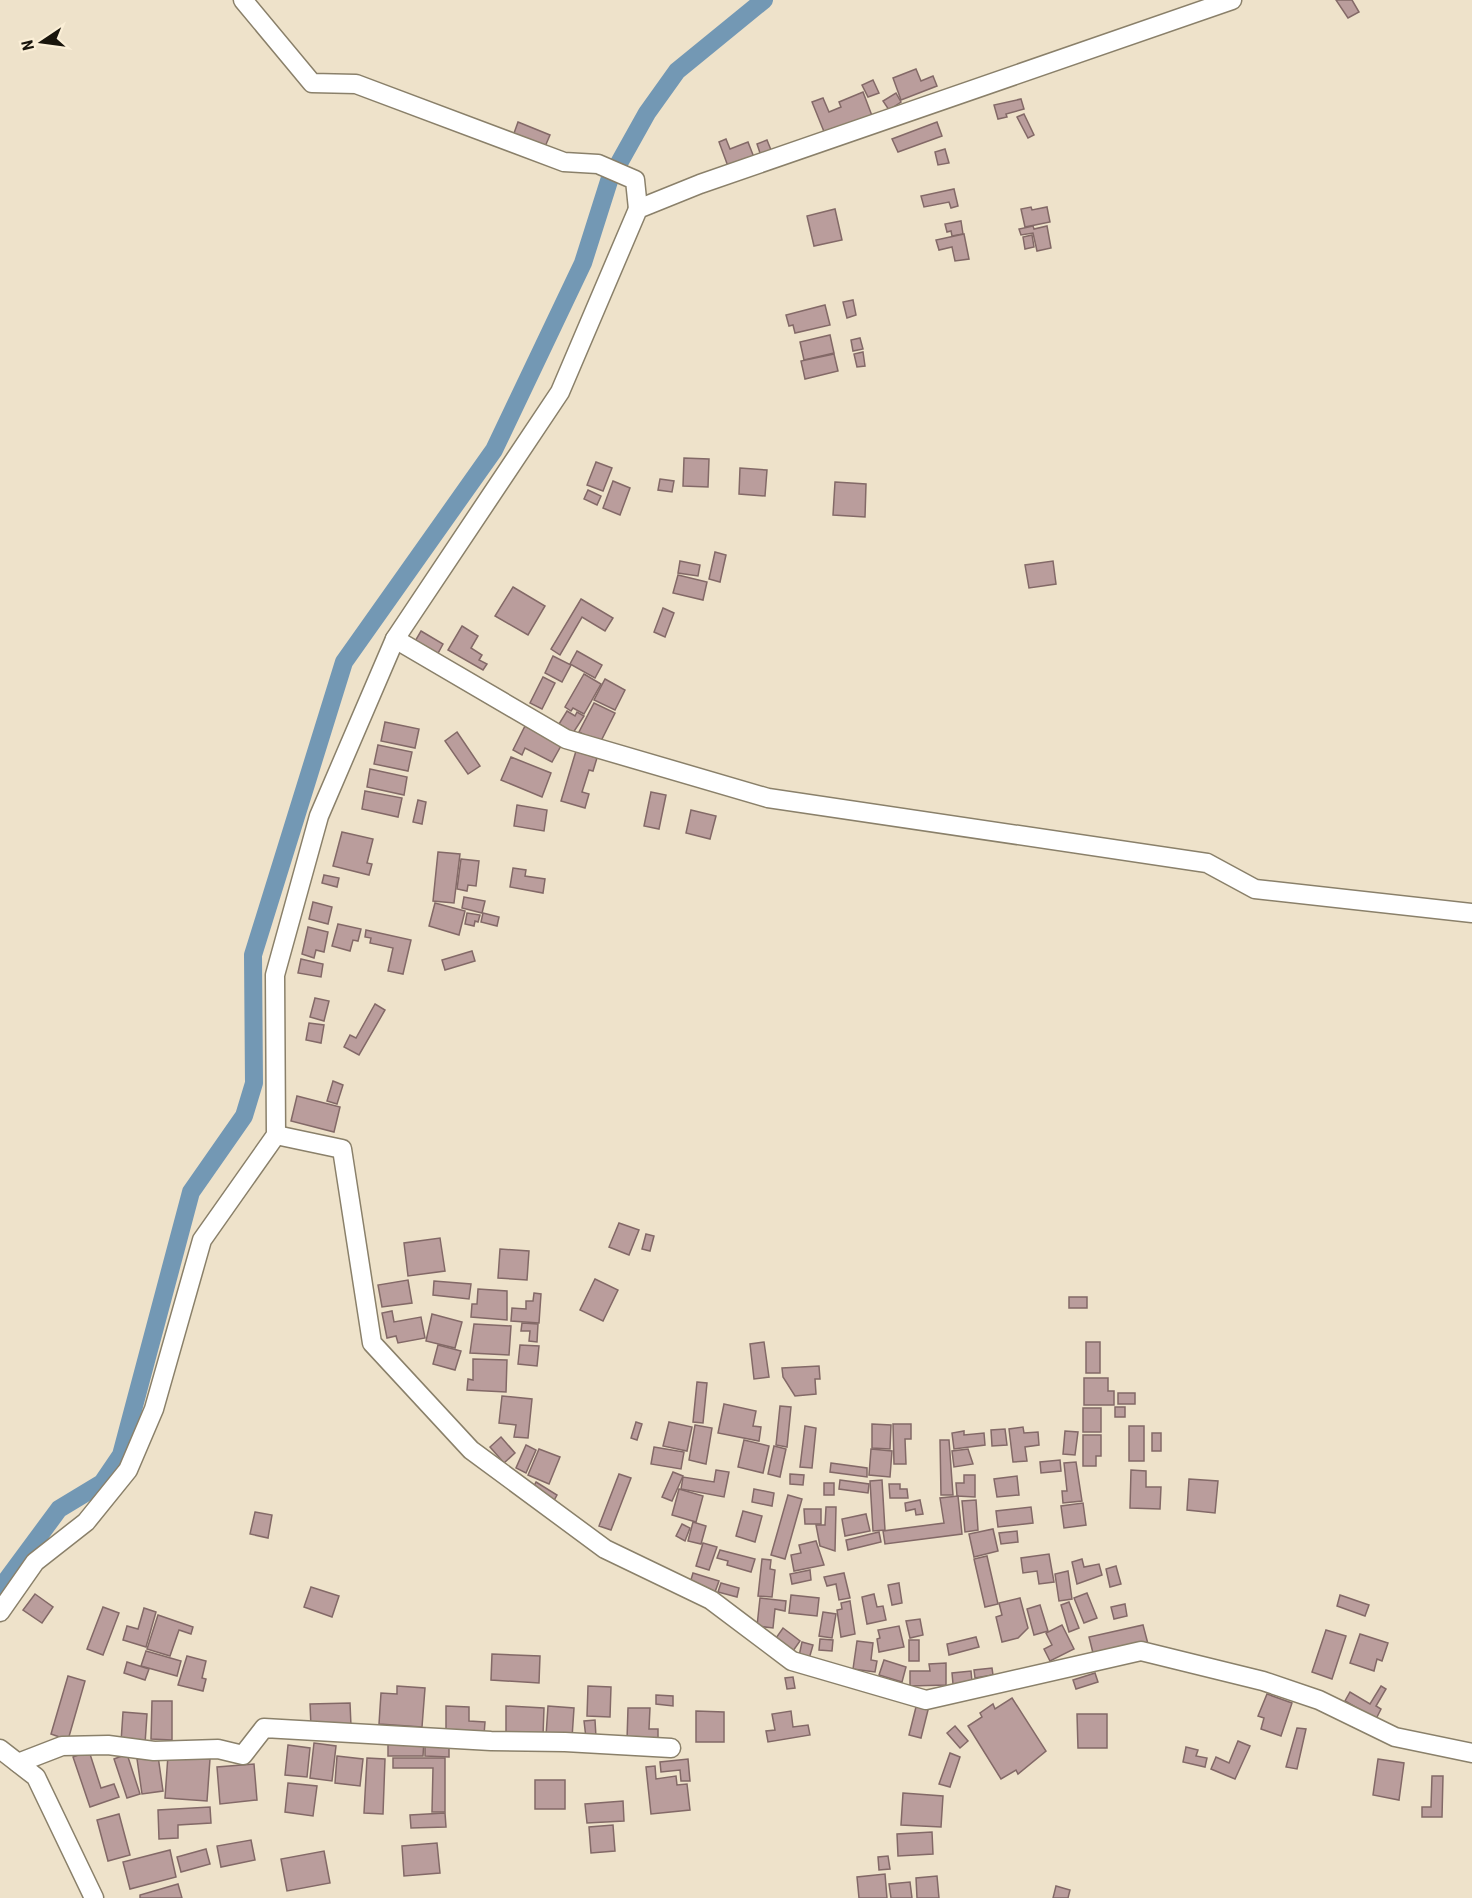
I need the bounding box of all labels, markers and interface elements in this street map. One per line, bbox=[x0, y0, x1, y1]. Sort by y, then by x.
north arrow bbox=[12, 12, 72, 72]
text: N bbox=[18, 38, 38, 52]

